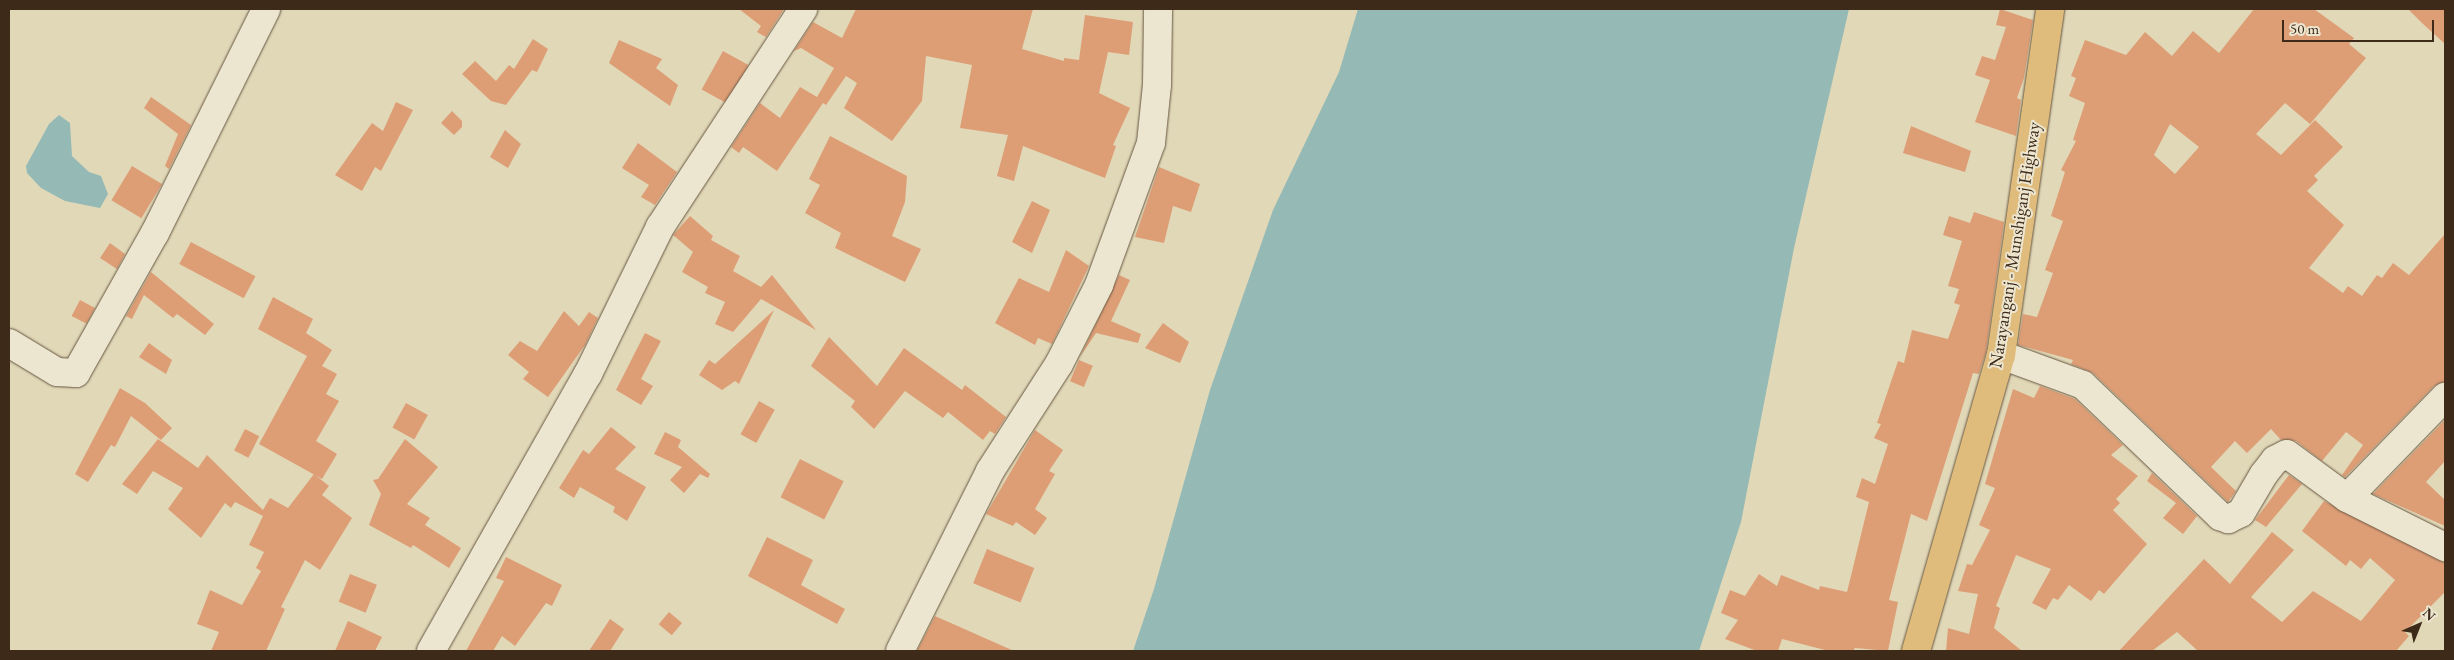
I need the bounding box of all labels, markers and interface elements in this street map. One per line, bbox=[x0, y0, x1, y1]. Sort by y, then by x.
scale bar bbox=[2284, 10, 2436, 42]
text: 50 m bbox=[2290, 19, 2319, 38]
street label: Narayanganj - Munshiganj Highway bbox=[1985, 120, 2045, 370]
north arrow bbox=[2394, 600, 2444, 650]
text: N bbox=[2419, 604, 2440, 625]

